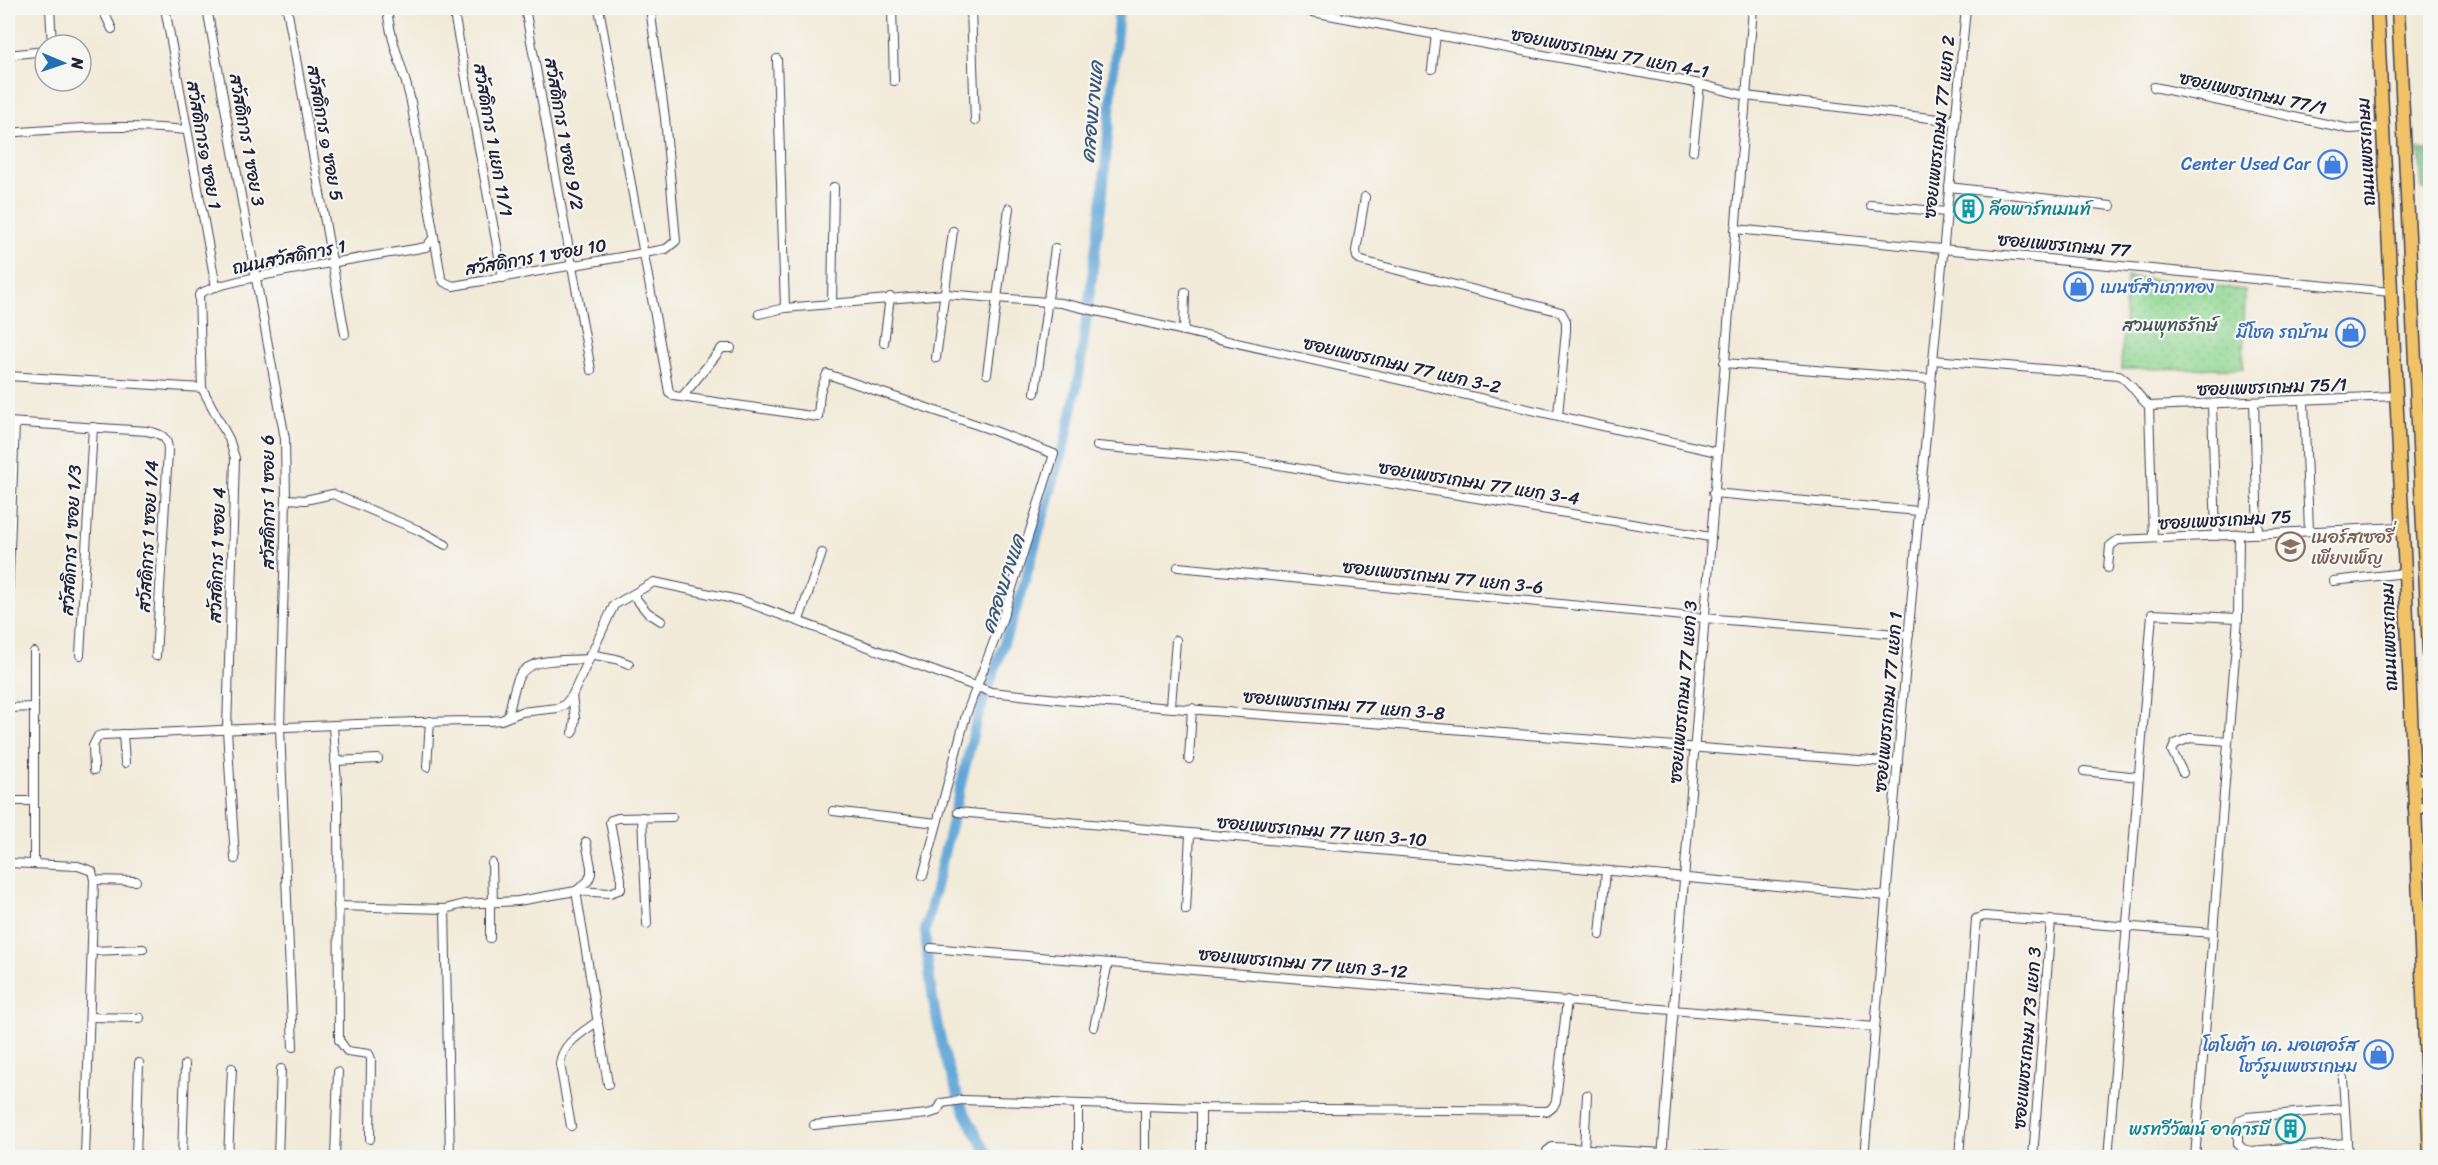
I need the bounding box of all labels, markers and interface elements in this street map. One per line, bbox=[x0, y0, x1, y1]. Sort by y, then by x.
street label: ซอยเพชรเกษม 77 แยก 4-1 bbox=[1508, 18, 1712, 88]
north arrow bbox=[33, 33, 93, 93]
street label: ซอยเพชรเกษม 77 แยก 2 bbox=[1913, 34, 1965, 220]
street label: สวัสดิการ 1 ซอย 9/2 bbox=[535, 54, 593, 213]
text: N bbox=[63, 56, 92, 70]
water label: คลองบางแค bbox=[1070, 58, 1114, 164]
street label: สวัสดิการ 1 แยก 11/1 bbox=[464, 60, 522, 219]
street label: สวัสดิการ ๑ ซอย 5 bbox=[297, 61, 353, 204]
street label: ซอยเพชรเกษม 77/1 bbox=[2177, 62, 2330, 124]
street label: สวัสดิการ 1 ซอย 3 bbox=[219, 70, 274, 209]
street label: สวัสดิการ๑ ซอย 1 bbox=[177, 77, 231, 212]
street label: ถนนเพชรเกษม bbox=[2347, 97, 2385, 207]
place label: Center Used Car bbox=[2181, 148, 2313, 180]
shop icon: Center Used Car bbox=[2316, 148, 2348, 180]
building icon: ลีอพาร์ทเมนท์ bbox=[1952, 193, 1984, 225]
place label: ลีอพาร์ทเมนท์ bbox=[1989, 193, 2094, 225]
street label: ซอยเพชรเกษม 77 bbox=[1996, 223, 2133, 267]
street label: สวัสดิการ 1 ซอย 10 bbox=[462, 229, 609, 285]
street label: ถนนสวัสดิการ 1 bbox=[229, 230, 349, 284]
shop icon: เบนซ์สำเภาทอง bbox=[2063, 271, 2095, 303]
place label: เบนซ์สำเภาทอง bbox=[2100, 271, 2215, 303]
park label: สวนพุทธรักษ์ bbox=[2121, 309, 2221, 341]
place label: มีโชค รถบ้าน bbox=[2235, 316, 2329, 348]
shop icon: มีโชค รถบ้าน bbox=[2334, 316, 2366, 348]
street label: ซอยเพชรเกษม 77 แยก 3-2 bbox=[1300, 327, 1504, 403]
street label: ซอยเพชรเกษม 75/1 bbox=[2196, 368, 2348, 406]
street label: สวัสดิการ 1 ซอย 6 bbox=[252, 435, 284, 570]
street label: ซอยเพชรเกษม 77 แยก 3-4 bbox=[1376, 451, 1582, 515]
street label: สวัสดิการ 1 ซอย 1/4 bbox=[128, 459, 168, 614]
street label: สวัสดิการ 1 ซอย 1/3 bbox=[51, 464, 91, 617]
street label: สวัสดิการ 1 ซอย 4 bbox=[199, 487, 235, 624]
street label: ซอยเพชรเกษม 75 bbox=[2157, 501, 2293, 539]
place label: เนอร์สเซอรี่ เพียงเพ็ญ bbox=[2311, 520, 2397, 574]
water label: คลองบางแค bbox=[971, 528, 1036, 638]
school or university icon: เนอร์สเซอรี่ เพียงเพ็ญ bbox=[2274, 531, 2306, 563]
street label: ซอยเพชรเกษม 77 แยก 3-6 bbox=[1341, 551, 1545, 603]
street label: ถนนเพชรเกษม bbox=[2371, 582, 2407, 692]
street label: ซอยเพชรเกษม 77 แยก 3 bbox=[1659, 599, 1707, 785]
street label: ซอยเพชรเกษม 77 แยก 1 bbox=[1864, 610, 1912, 794]
street label: ซอยเพชรเกษม 77 แยก 3-8 bbox=[1242, 680, 1446, 730]
street label: ซอยเพชรเกษม 77 แยก 3-10 bbox=[1216, 806, 1428, 856]
street label: ซอยเพชรเกษม 77 แยก 3-12 bbox=[1197, 938, 1409, 988]
street label: ซอยเพชรเกษม 73 แยก 3 bbox=[2003, 945, 2051, 1130]
place label: โตโยต้า เค. มอเตอร์ส โชว์รูมเพชรเกษม bbox=[2202, 1029, 2361, 1082]
shop icon: โตโยต้า เค. มอเตอร์ส โชว์รูมเพชรเกษม bbox=[2362, 1039, 2394, 1071]
place label: พรทวีวัฒน์ อาคารบี bbox=[2129, 1113, 2272, 1145]
building icon: พรทวีวัฒน์ อาคารบี bbox=[2275, 1113, 2307, 1145]

